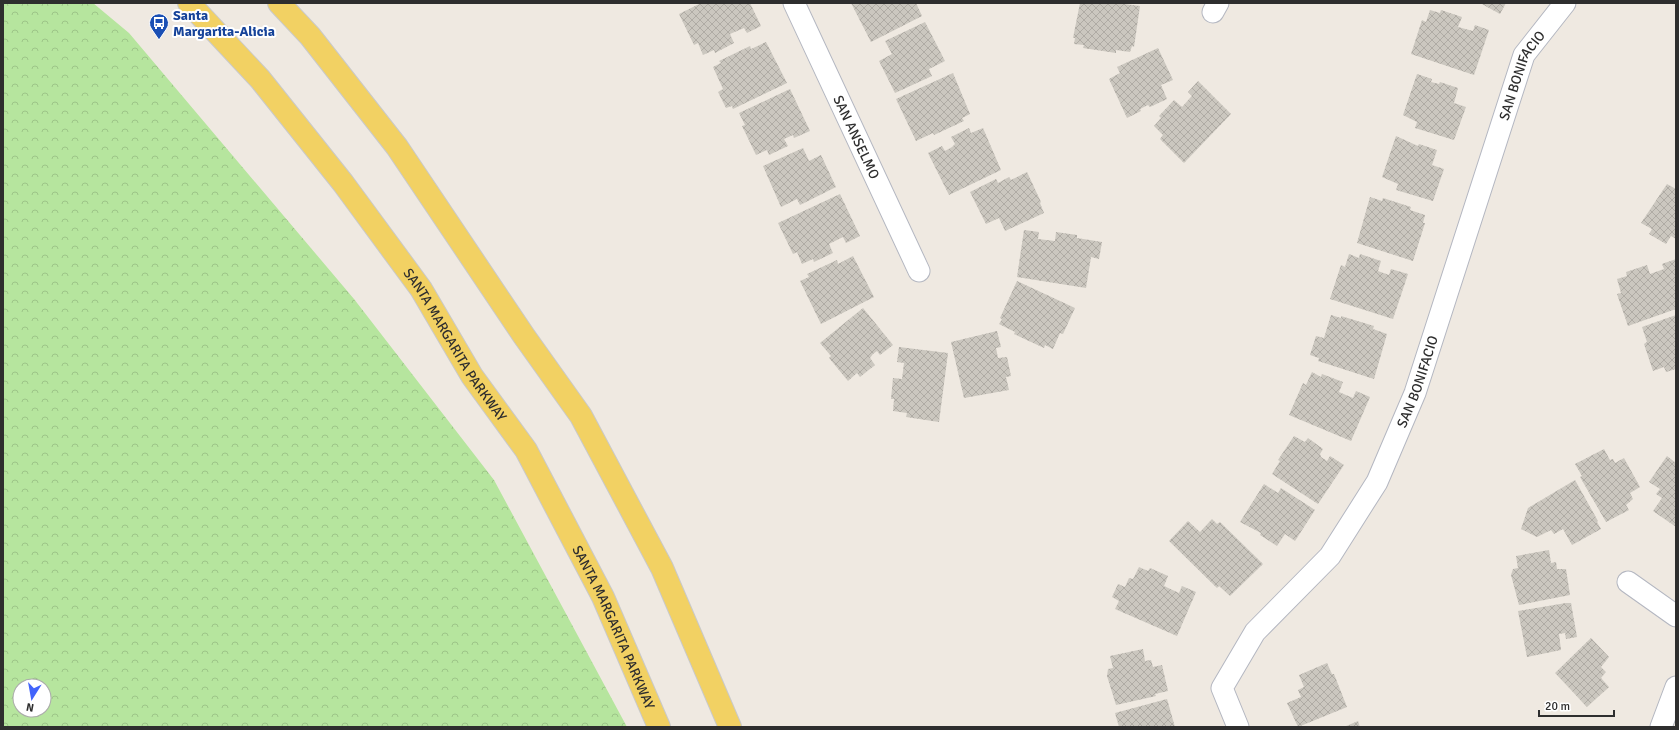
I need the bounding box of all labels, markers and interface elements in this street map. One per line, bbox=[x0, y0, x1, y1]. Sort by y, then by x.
place label: Santa Margarita-Alicia bbox=[173, 7, 275, 40]
bus stop icon: Santa Margarita-Alicia bbox=[148, 12, 170, 40]
street label: SAN BONIFACIO bbox=[1496, 27, 1549, 122]
street label: SAN ANSELMO bbox=[829, 93, 883, 182]
street label: SANTA MARGARITA PARKWAY bbox=[400, 265, 510, 425]
street label: SAN BONIFACIO bbox=[1393, 333, 1442, 430]
street label: SANTA MARGARITA PARKWAY bbox=[568, 543, 658, 712]
north arrow bbox=[12, 678, 52, 718]
scale bar bbox=[1539, 692, 1614, 718]
text: 20 m bbox=[1545, 699, 1570, 714]
text: N bbox=[25, 700, 35, 714]

